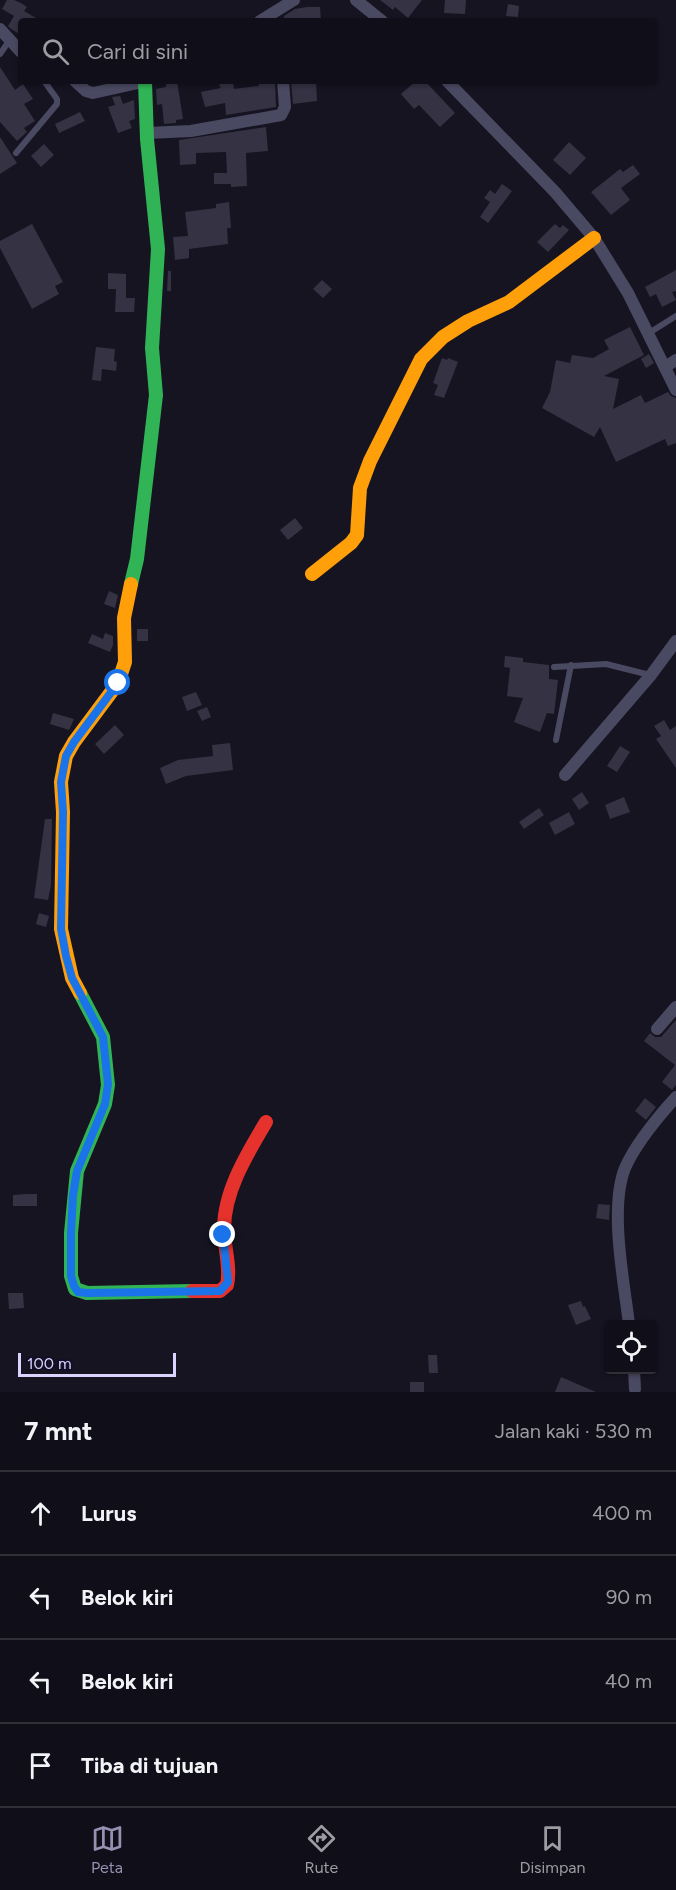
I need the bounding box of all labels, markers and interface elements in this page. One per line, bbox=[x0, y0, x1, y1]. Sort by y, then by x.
search box bbox=[18, 18, 658, 84]
icon: search bbox=[39, 35, 72, 68]
text: Cari di sini bbox=[87, 38, 188, 65]
route start bbox=[104, 669, 130, 695]
route end bbox=[209, 1221, 235, 1247]
map controls bbox=[604, 1320, 658, 1374]
button: locate bbox=[604, 1320, 658, 1374]
scale bar bbox=[18, 1350, 176, 1378]
text: 100 m bbox=[27, 1354, 72, 1373]
text: 7 mnt bbox=[24, 1415, 93, 1447]
text: Jalan kaki · 530 m bbox=[495, 1419, 652, 1443]
icon: ahead bbox=[24, 1497, 57, 1530]
text: Lurus bbox=[81, 1500, 136, 1527]
text: 400 m bbox=[592, 1501, 652, 1525]
icon: left bbox=[24, 1581, 57, 1614]
text: Belok kiri bbox=[81, 1584, 174, 1611]
text: 90 m bbox=[606, 1585, 652, 1609]
icon: left bbox=[24, 1665, 57, 1698]
text: Belok kiri bbox=[81, 1668, 174, 1695]
text: 40 m bbox=[605, 1669, 652, 1693]
icon: arrive bbox=[24, 1749, 57, 1782]
text: Tiba di tujuan bbox=[81, 1752, 218, 1779]
tab: Peta bbox=[91, 1822, 124, 1877]
tab: Rute bbox=[305, 1822, 338, 1877]
tab: Disimpan bbox=[519, 1822, 585, 1877]

